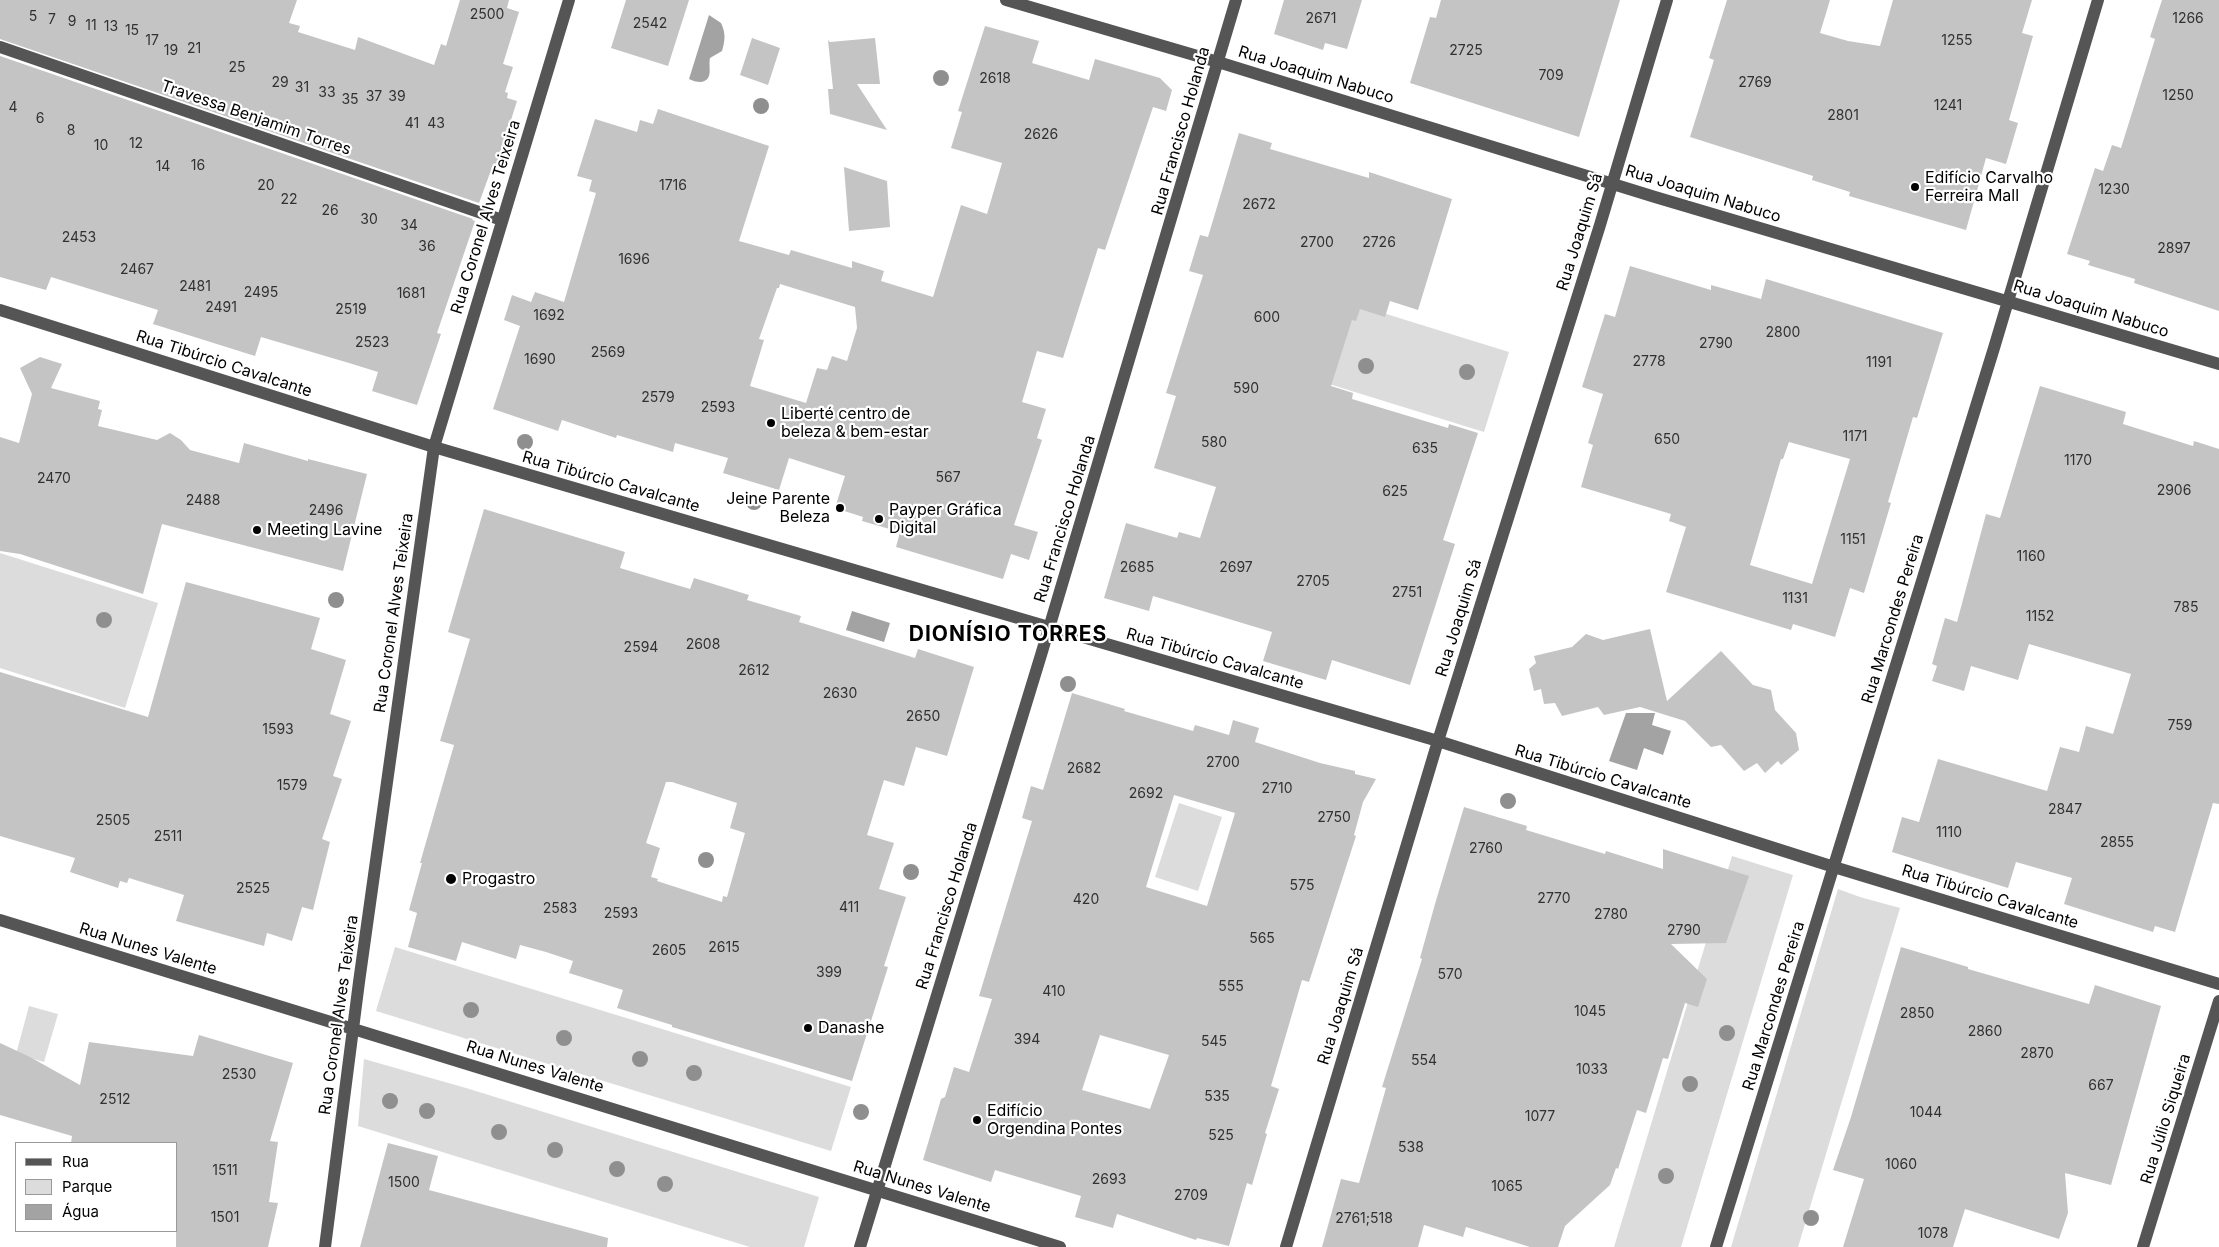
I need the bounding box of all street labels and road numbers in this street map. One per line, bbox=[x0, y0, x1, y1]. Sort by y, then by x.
street label: Rua Joaquim Nabuco bbox=[1236, 42, 1396, 108]
street label: Rua Francisco Holanda bbox=[1148, 45, 1214, 217]
street label: Travessa Benjamim Torres bbox=[159, 76, 353, 160]
street label: Rua Coronel Alves Teixeira bbox=[447, 118, 525, 316]
street label: Rua Joaquim Nabuco bbox=[1623, 161, 1783, 227]
street label: Rua Joaquim Sá bbox=[1553, 171, 1607, 293]
street label: Rua Joaquim Nabuco bbox=[2011, 276, 2171, 342]
street label: Rua Tibúrcio Cavalcante bbox=[134, 326, 314, 402]
street label: Rua Francisco Holanda bbox=[1030, 433, 1100, 605]
street label: Rua Tibúrcio Cavalcante bbox=[520, 447, 702, 517]
street label: Rua Coronel Alves Teixeira bbox=[370, 512, 418, 714]
street label: Rua Marcondes Pereira bbox=[1858, 532, 1928, 706]
street label: Rua Joaquim Sá bbox=[1432, 557, 1486, 679]
street label: Rua Tibúrcio Cavalcante bbox=[1124, 624, 1306, 694]
street label: Rua Tibúrcio Cavalcante bbox=[1512, 741, 1694, 813]
street label: Rua Francisco Holanda bbox=[912, 820, 982, 992]
street label: Rua Tibúrcio Cavalcante bbox=[1899, 861, 2081, 933]
street label: Rua Coronel Alves Teixeira bbox=[315, 914, 363, 1116]
street label: Rua Nunes Valente bbox=[77, 919, 219, 979]
street label: Rua Marcondes Pereira bbox=[1739, 919, 1809, 1093]
street label: Rua Joaquim Sá bbox=[1314, 945, 1368, 1067]
street label: Rua Nunes Valente bbox=[464, 1037, 606, 1097]
street label: Rua Júlio Siqueira bbox=[2137, 1052, 2195, 1186]
street label: Rua Nunes Valente bbox=[851, 1157, 993, 1217]

